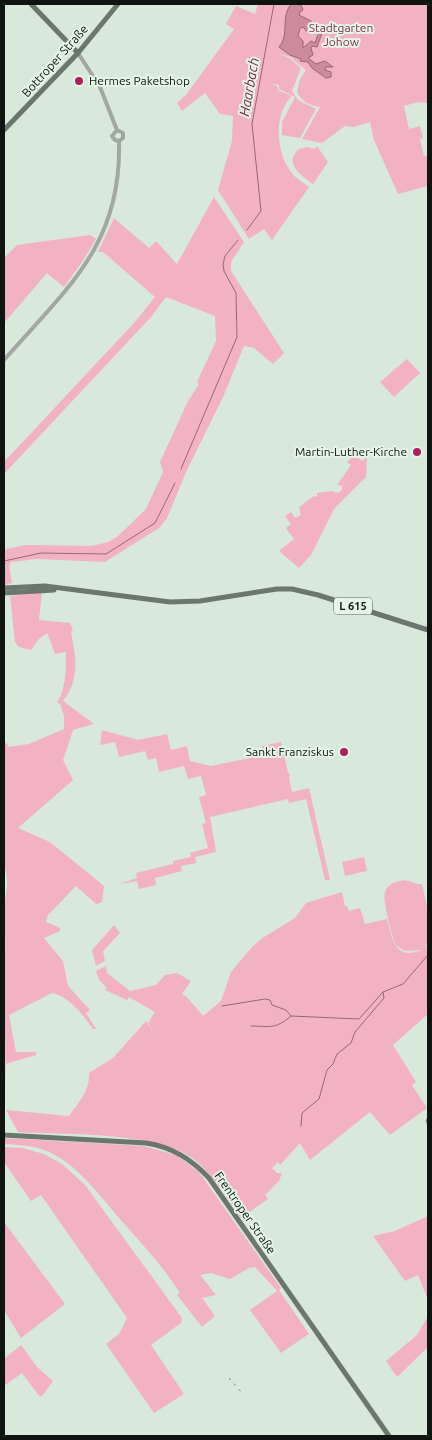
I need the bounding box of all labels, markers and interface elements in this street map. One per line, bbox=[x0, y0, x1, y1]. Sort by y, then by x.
park label: Stadtgarten Johow bbox=[309, 21, 373, 48]
street label: Bottroper Straße bbox=[19, 22, 90, 99]
water label: Haarbach bbox=[236, 56, 262, 118]
place label: Hermes Paketshop bbox=[89, 74, 190, 87]
marker: Hermes Paketshop bbox=[73, 75, 85, 87]
place label: Martin-Luther-Kirche bbox=[295, 445, 407, 458]
marker: Martin-Luther-Kirche bbox=[411, 446, 423, 458]
road number: L 615 bbox=[334, 598, 372, 614]
place label: Sankt Franziskus bbox=[246, 745, 334, 758]
marker: Sankt Franziskus bbox=[338, 746, 350, 758]
street label: Frentroper Straße bbox=[212, 1169, 279, 1256]

